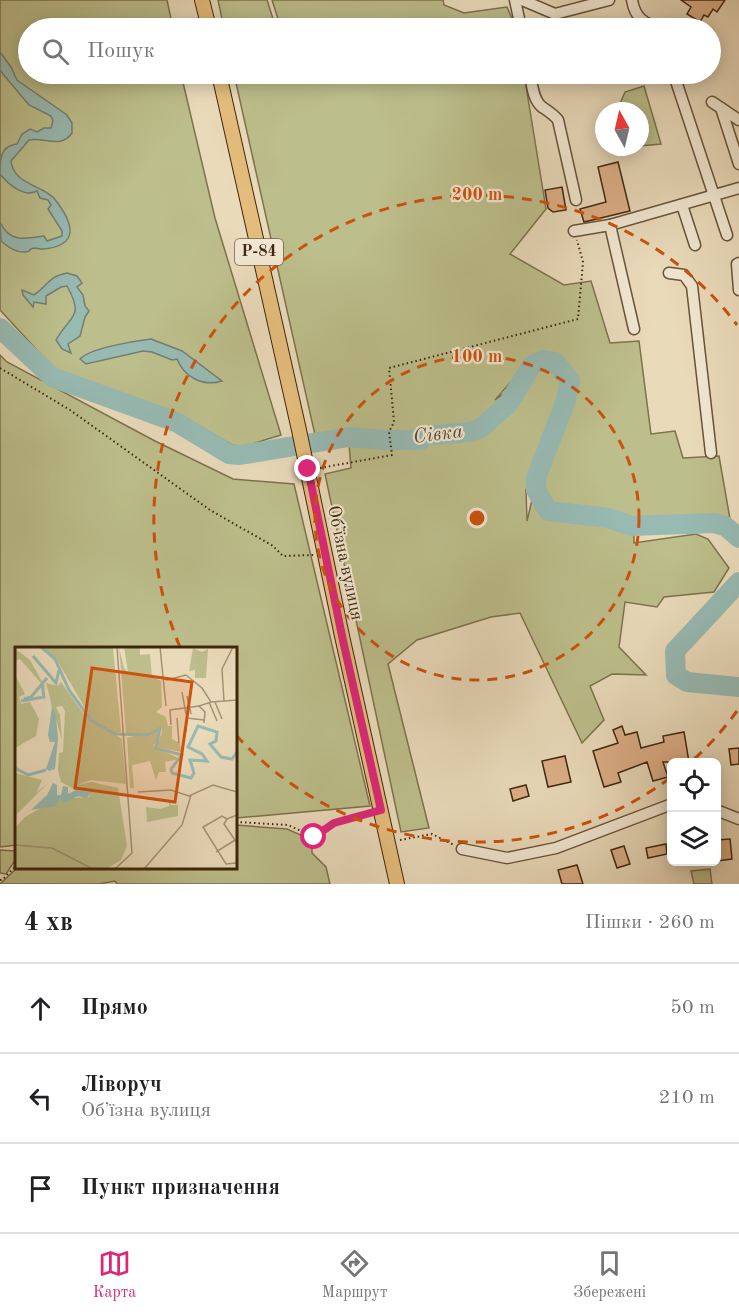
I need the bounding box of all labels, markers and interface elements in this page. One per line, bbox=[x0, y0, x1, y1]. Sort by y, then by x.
search box bbox=[18, 18, 721, 84]
icon: search bbox=[39, 35, 72, 68]
text: Пошук bbox=[87, 40, 155, 62]
north arrow bbox=[595, 102, 649, 156]
text: 200 m bbox=[452, 186, 502, 204]
road number: Р-84 bbox=[235, 239, 283, 265]
text: 100 m bbox=[452, 348, 502, 366]
water label: Сівка bbox=[412, 422, 464, 448]
route end bbox=[294, 455, 320, 481]
street label: Обʼїзна вулиця bbox=[324, 504, 366, 622]
centre of rings bbox=[467, 508, 487, 528]
inset map bbox=[15, 647, 237, 869]
map controls bbox=[667, 758, 721, 866]
button: locate bbox=[667, 758, 721, 812]
button: layers bbox=[667, 812, 721, 866]
route start bbox=[300, 823, 326, 849]
text: 4 хв bbox=[24, 910, 73, 936]
text: Пішки · 260 m bbox=[585, 913, 715, 933]
icon: ahead bbox=[24, 992, 57, 1025]
text: Прямо bbox=[81, 997, 148, 1019]
text: 50 m bbox=[670, 998, 715, 1018]
text: Ліворуч bbox=[81, 1074, 162, 1096]
icon: left bbox=[24, 1082, 57, 1115]
text: 210 m bbox=[659, 1088, 715, 1108]
text: Обʼїзна вулиця bbox=[81, 1101, 211, 1121]
icon: arrive bbox=[24, 1172, 57, 1205]
text: Пункт призначення bbox=[81, 1177, 280, 1199]
tab: Карта bbox=[93, 1247, 136, 1303]
tab: Маршрут bbox=[322, 1247, 388, 1303]
tab: Збережені bbox=[573, 1247, 646, 1303]

